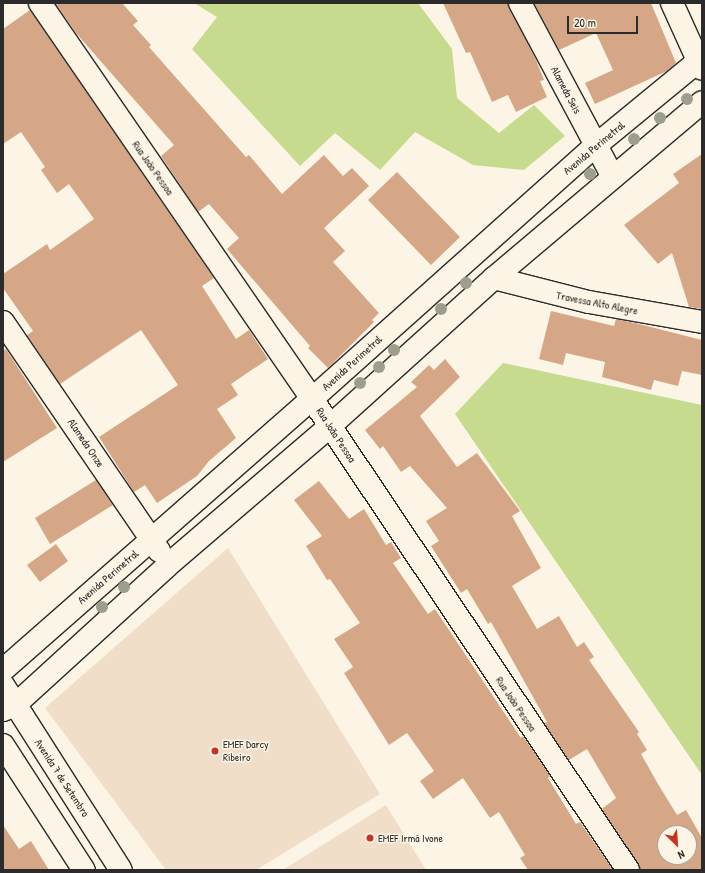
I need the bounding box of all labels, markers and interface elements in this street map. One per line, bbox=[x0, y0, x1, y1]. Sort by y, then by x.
scale bar bbox=[569, 8, 640, 34]
text: 20 m bbox=[574, 14, 596, 31]
street label: Alameda Seis bbox=[548, 64, 584, 116]
street label: Avenida Perimetral bbox=[561, 118, 627, 178]
street label: Rua João Pessoa bbox=[130, 138, 176, 198]
street label: Travessa Alto Alegre bbox=[555, 289, 639, 317]
street label: Avenida Perimetral bbox=[319, 333, 385, 393]
street label: Rua João Pessoa bbox=[313, 405, 359, 465]
street label: Alameda Onze bbox=[65, 416, 107, 470]
street label: Avenida Perimetral bbox=[75, 547, 141, 607]
street label: Rua João Pessoa bbox=[493, 674, 539, 734]
street label: Avenida 7 de Setembro bbox=[32, 737, 92, 819]
place label: EMEF Darcy Ribeiro bbox=[223, 738, 269, 764]
marker: EMEF Darcy Ribeiro bbox=[210, 746, 220, 756]
north arrow bbox=[657, 825, 697, 865]
place label: EMEF Irmã Ivone bbox=[378, 831, 443, 845]
marker: EMEF Irmã Ivone bbox=[365, 833, 375, 843]
text: N bbox=[676, 847, 687, 863]

